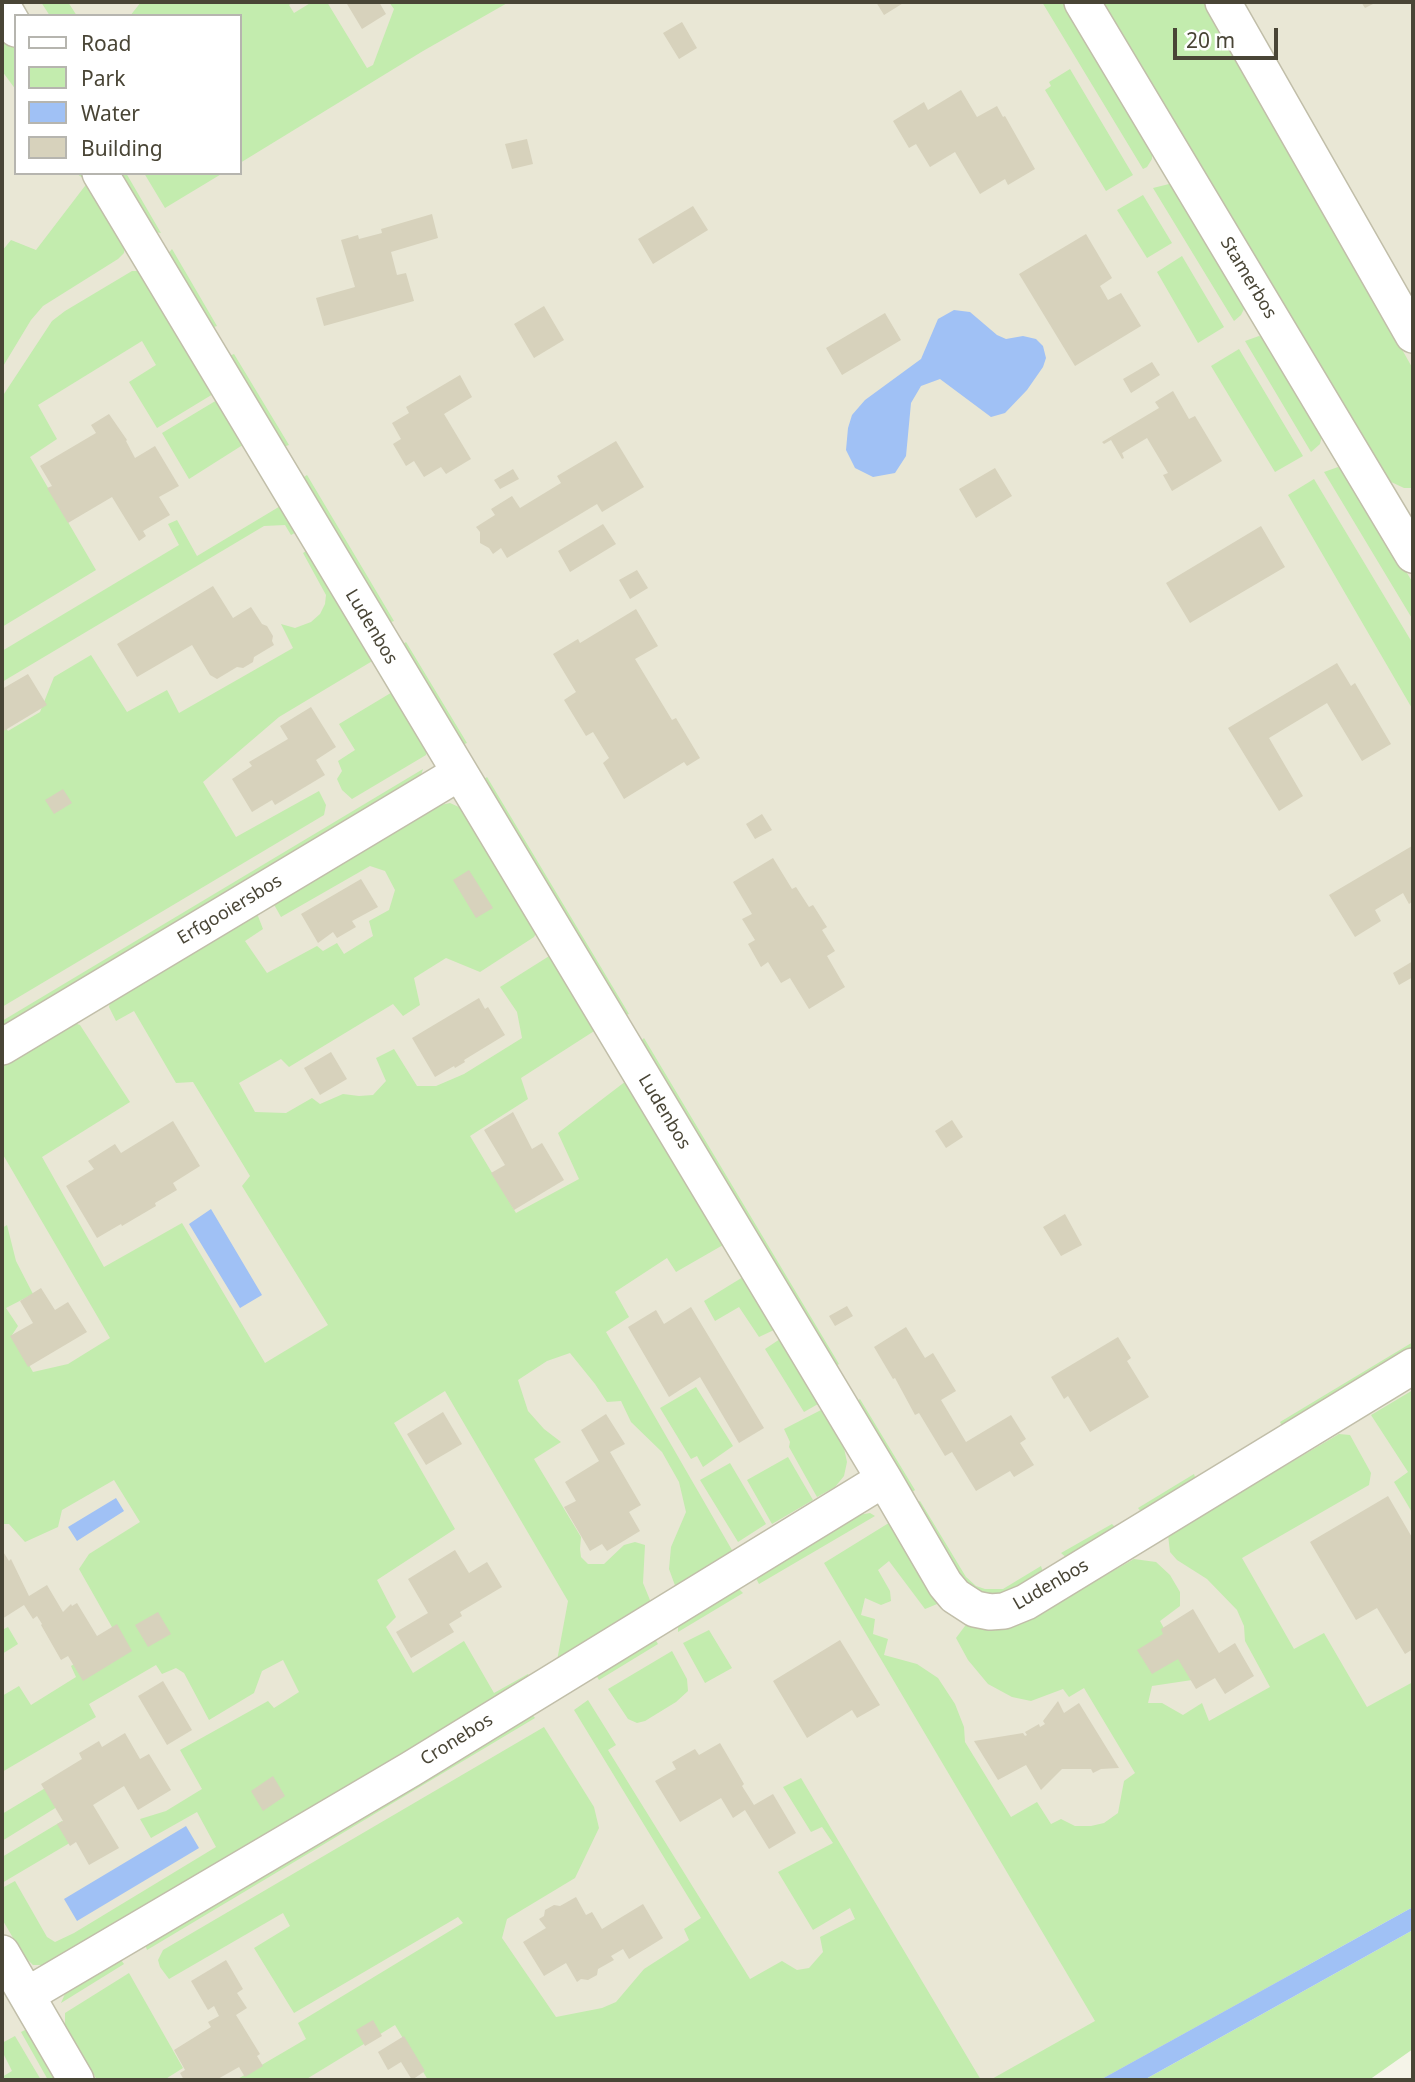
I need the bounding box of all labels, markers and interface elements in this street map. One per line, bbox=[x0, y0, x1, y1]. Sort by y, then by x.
legend bbox=[14, 14, 242, 175]
scale bar bbox=[1177, 14, 1282, 58]
text: 20 m bbox=[1186, 26, 1235, 54]
text: Road bbox=[81, 29, 131, 57]
text: Park bbox=[81, 64, 125, 92]
text: Water bbox=[81, 99, 140, 127]
text: Building bbox=[81, 134, 163, 162]
street label: Stamerbos bbox=[1215, 233, 1281, 323]
street label: Ludenbos bbox=[340, 586, 402, 668]
street label: Erfgooiersbos bbox=[174, 870, 286, 950]
street label: Ludenbos bbox=[633, 1071, 695, 1153]
street label: Ludenbos bbox=[1009, 1555, 1093, 1615]
street label: Cronebos bbox=[417, 1709, 497, 1771]

